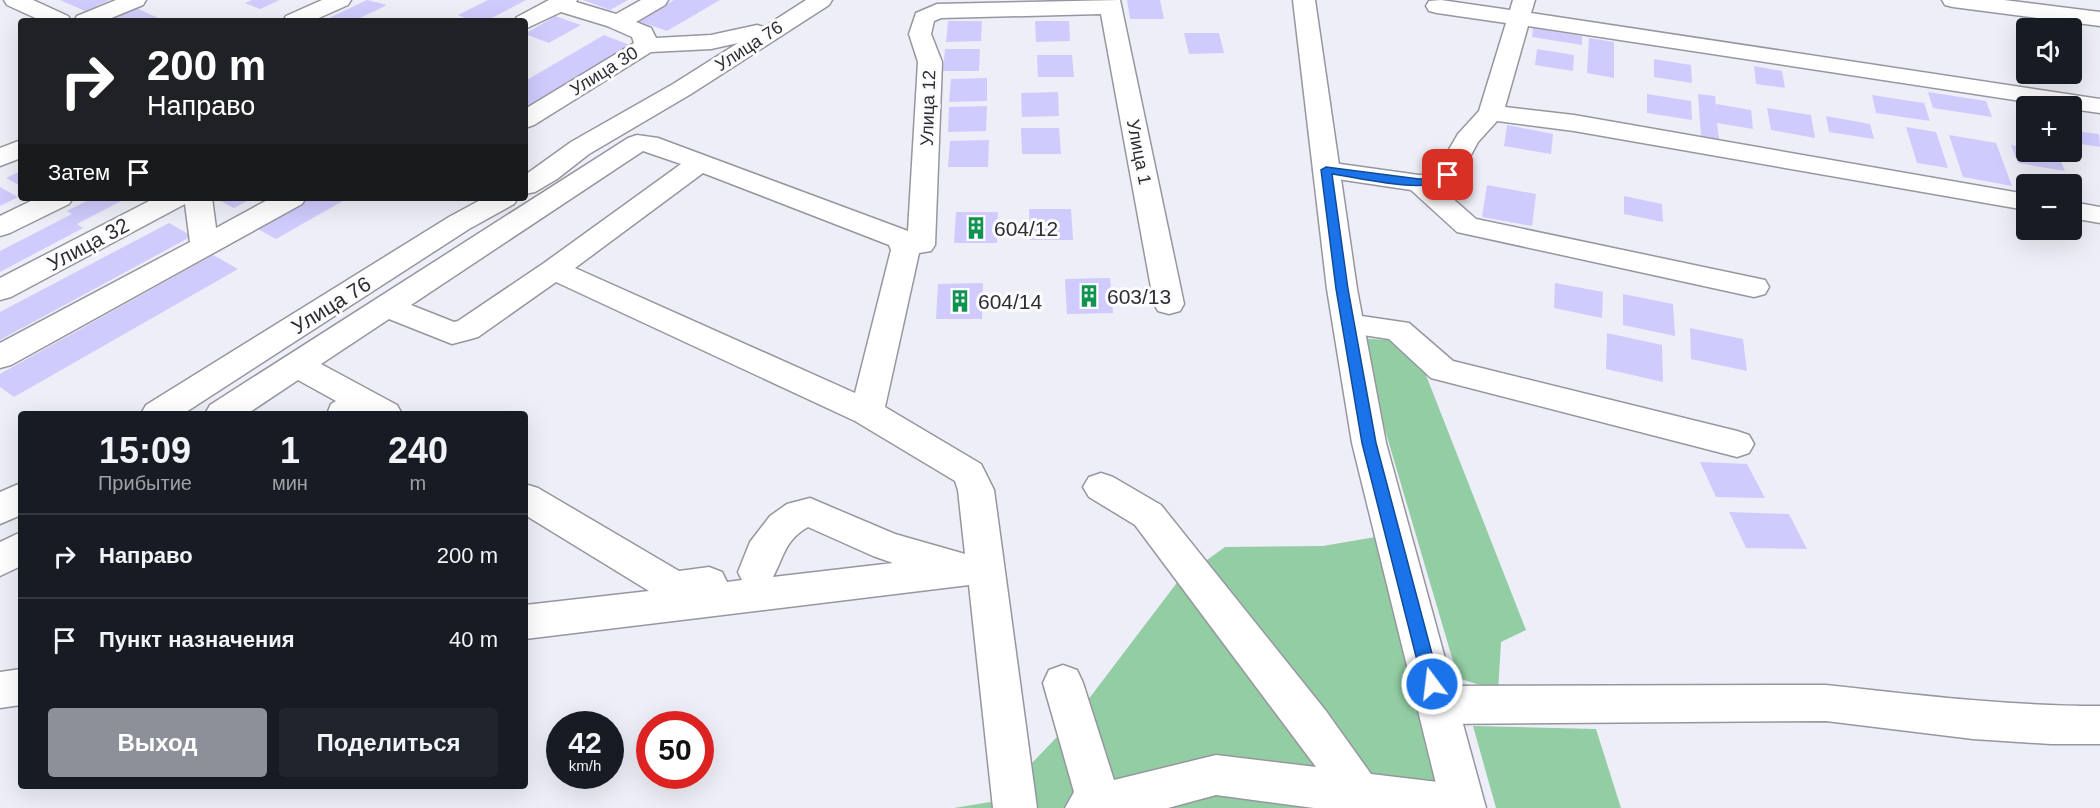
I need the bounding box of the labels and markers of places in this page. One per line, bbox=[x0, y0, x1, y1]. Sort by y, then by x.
pin bbox=[1422, 149, 1473, 200]
building icon: 604/12 bbox=[963, 215, 989, 241]
place label: 604/12 bbox=[994, 217, 1058, 240]
building icon: 603/13 bbox=[1076, 283, 1102, 309]
place label: 603/13 bbox=[1107, 285, 1171, 308]
building icon: 604/14 bbox=[947, 288, 973, 314]
place label: 604/14 bbox=[978, 290, 1043, 313]

